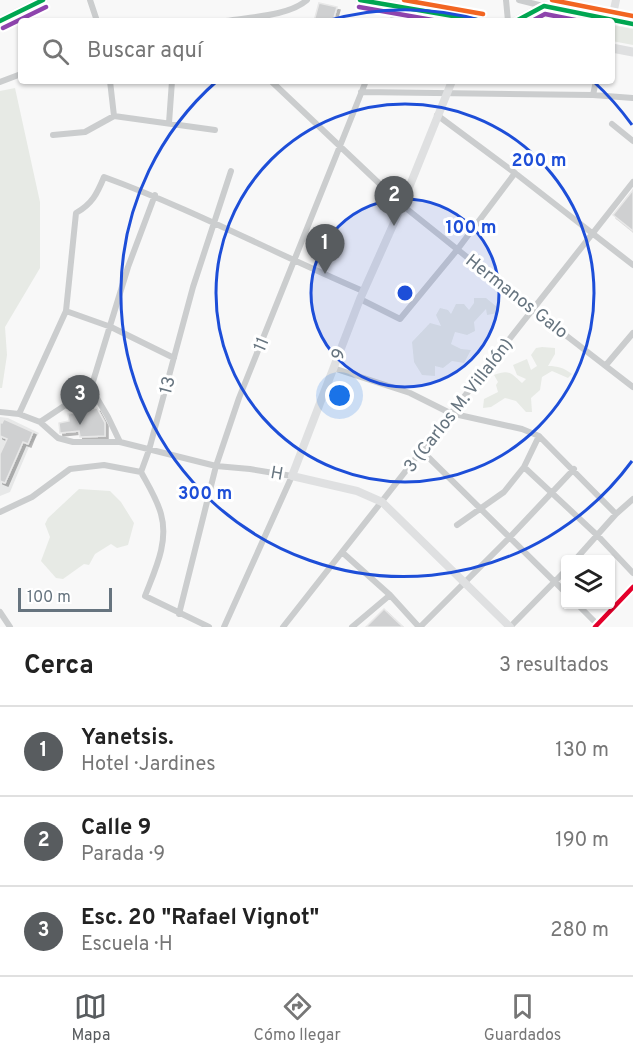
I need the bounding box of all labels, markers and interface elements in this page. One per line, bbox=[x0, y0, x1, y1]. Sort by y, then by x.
search box bbox=[18, 18, 615, 84]
icon: search bbox=[39, 35, 72, 68]
text: Buscar aquí bbox=[87, 38, 203, 65]
text: 200 m bbox=[511, 150, 567, 173]
pin: 2 bbox=[374, 176, 414, 226]
text: 100 m bbox=[445, 217, 497, 240]
pin: 1 bbox=[306, 224, 344, 274]
street label: Hermanos Galo bbox=[460, 250, 572, 344]
centre of rings bbox=[395, 283, 415, 303]
street label: 11 bbox=[249, 334, 276, 355]
street label: 3 (Carlos M. Villalón) bbox=[399, 334, 519, 478]
street label: 9 bbox=[327, 345, 352, 364]
street label: 13 bbox=[155, 374, 182, 397]
pin: 3 bbox=[60, 376, 100, 425]
your location bbox=[325, 381, 354, 410]
street label: H bbox=[269, 462, 285, 487]
text: 300 m bbox=[178, 483, 232, 506]
map controls bbox=[561, 555, 615, 609]
button: layers bbox=[561, 555, 615, 609]
scale bar bbox=[18, 585, 112, 612]
text: 100 m bbox=[27, 588, 71, 608]
text: Cerca bbox=[24, 650, 94, 683]
text: 3 resultados bbox=[499, 653, 609, 679]
text: Yanetsis. bbox=[81, 725, 174, 752]
text: 1 bbox=[40, 738, 48, 764]
text: 130 m bbox=[555, 738, 609, 764]
text: Hotel · Jardines bbox=[81, 752, 216, 778]
text: Calle 9 bbox=[81, 815, 151, 842]
text: 2 bbox=[37, 828, 50, 854]
text: 190 m bbox=[555, 828, 609, 854]
text: Parada · 9 bbox=[81, 842, 165, 868]
text: Esc. 20 "Rafael Vignot" bbox=[81, 905, 319, 932]
text: 3 bbox=[38, 918, 50, 944]
text: 280 m bbox=[550, 918, 609, 944]
text: Escuela · H bbox=[81, 932, 173, 958]
tab: Mapa bbox=[72, 990, 110, 1046]
tab: Cómo llegar bbox=[254, 990, 341, 1046]
tab: Guardados bbox=[484, 990, 561, 1046]

